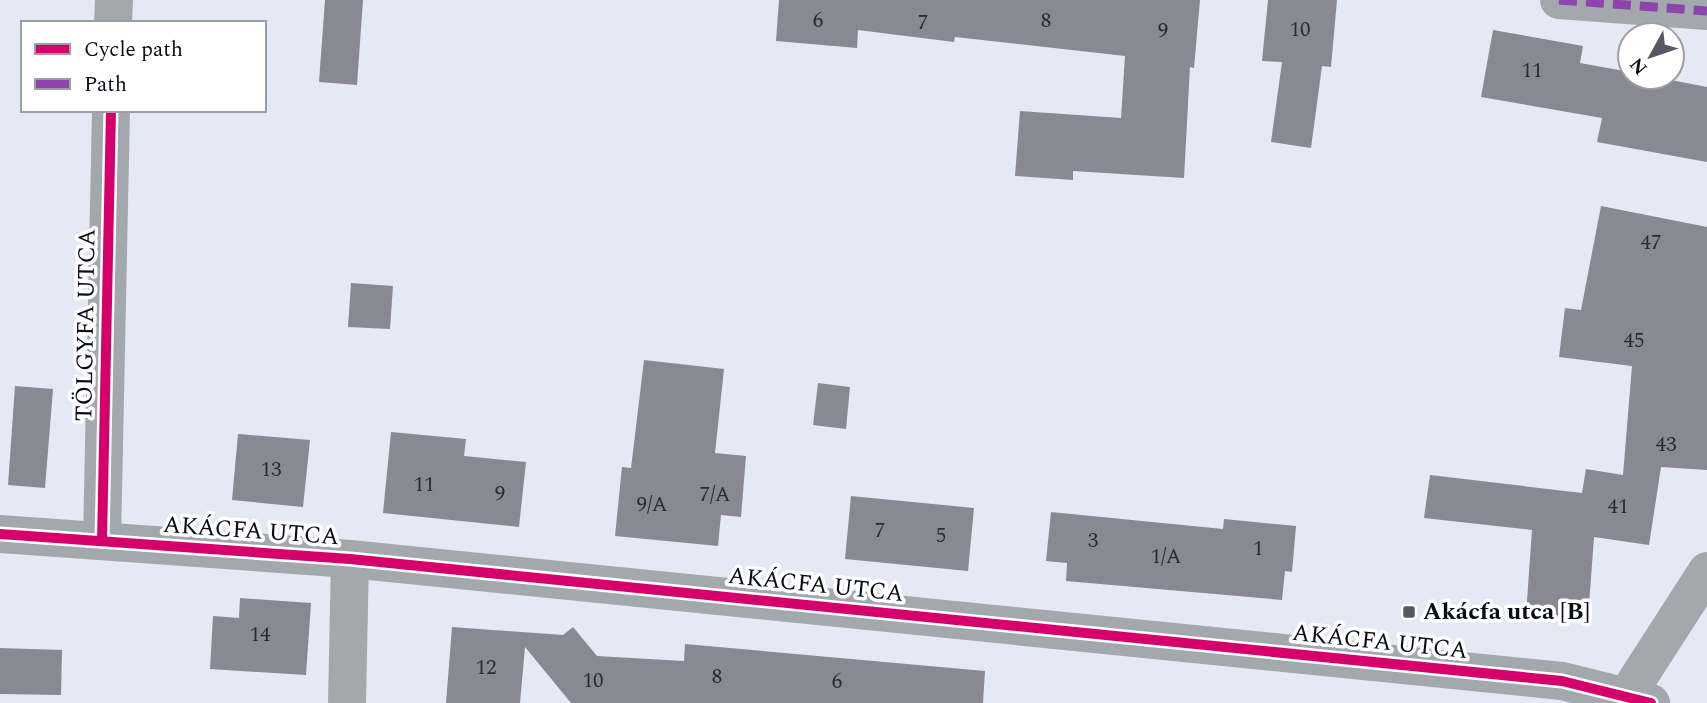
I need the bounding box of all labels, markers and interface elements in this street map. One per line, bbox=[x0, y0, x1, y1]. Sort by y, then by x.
house number: 6 bbox=[813, 5, 823, 37]
house number: 8 bbox=[1041, 5, 1051, 37]
house number: 7 bbox=[918, 7, 928, 39]
house number: 10 bbox=[1290, 14, 1311, 46]
house number: 9 bbox=[1158, 15, 1168, 47]
legend bbox=[21, 21, 266, 112]
north arrow bbox=[1616, 21, 1686, 91]
text: Cycle path bbox=[84, 34, 183, 66]
text: N bbox=[1623, 51, 1655, 81]
house number: 11 bbox=[1522, 55, 1543, 87]
text: Path bbox=[84, 69, 127, 101]
house number: 47 bbox=[1641, 227, 1662, 259]
street label: TÖLGYFA UTCA bbox=[66, 228, 106, 422]
house number: 45 bbox=[1624, 325, 1645, 357]
house number: 43 bbox=[1656, 429, 1677, 461]
house number: 13 bbox=[261, 454, 282, 486]
house number: 11 bbox=[414, 469, 435, 501]
house number: 9 bbox=[495, 478, 505, 510]
house number: 7/A bbox=[700, 479, 731, 511]
house number: 9/A bbox=[637, 489, 668, 521]
house number: 41 bbox=[1608, 491, 1629, 523]
street label: AKÁCFA UTCA bbox=[162, 507, 340, 555]
house number: 7 bbox=[875, 515, 885, 547]
house number: 5 bbox=[936, 520, 946, 552]
house number: 3 bbox=[1088, 525, 1099, 557]
house number: 1 bbox=[1253, 533, 1263, 565]
house number: 1/A bbox=[1151, 541, 1182, 573]
street label: AKÁCFA UTCA bbox=[726, 558, 906, 612]
place label: Akácfa utca [B] bbox=[1423, 594, 1590, 630]
marker: Akácfa utca [B] bbox=[1401, 604, 1417, 620]
street label: AKÁCFA UTCA bbox=[1290, 615, 1470, 669]
house number: 14 bbox=[250, 619, 271, 651]
house number: 12 bbox=[476, 652, 497, 684]
house number: 8 bbox=[712, 661, 722, 693]
house number: 10 bbox=[583, 665, 604, 697]
house number: 6 bbox=[832, 666, 842, 698]

